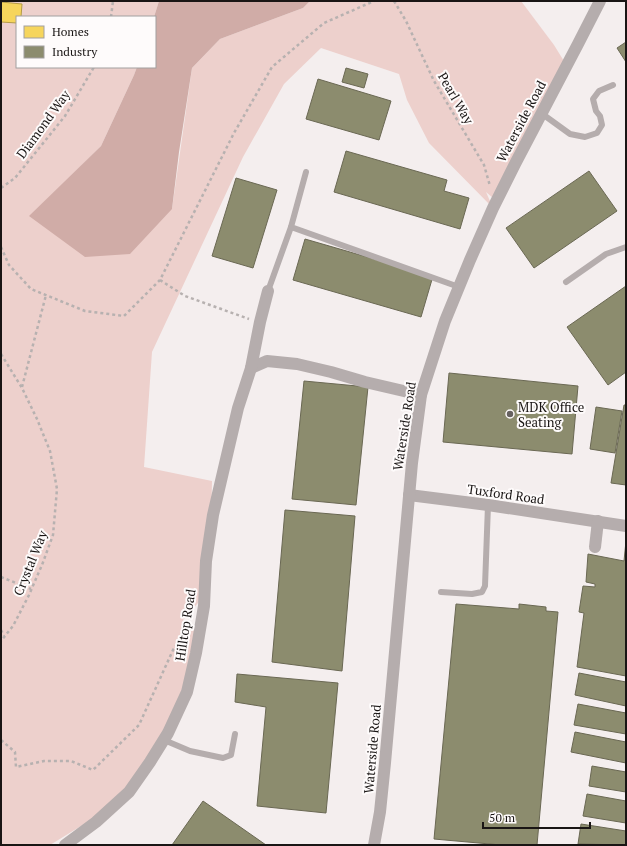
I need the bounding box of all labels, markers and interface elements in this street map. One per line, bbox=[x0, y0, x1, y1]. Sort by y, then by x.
legend bbox=[16, 16, 156, 68]
text: Homes bbox=[52, 24, 89, 39]
text: Industry bbox=[52, 44, 98, 59]
street label: Pearl Way bbox=[434, 69, 478, 128]
street label: Waterside Road bbox=[492, 77, 550, 165]
street label: Diamond Way bbox=[12, 86, 74, 162]
street label: Waterside Road bbox=[388, 380, 420, 472]
place label: MDK Office Seating bbox=[518, 398, 584, 431]
marker: MDK Office Seating bbox=[505, 409, 515, 419]
street label: Tuxford Road bbox=[466, 480, 546, 508]
street label: Crystal Way bbox=[9, 527, 51, 598]
street label: Hilltop Road bbox=[170, 588, 200, 662]
street label: Waterside Road bbox=[359, 704, 385, 794]
scale bar bbox=[483, 804, 590, 830]
text: 50 m bbox=[489, 810, 516, 825]

